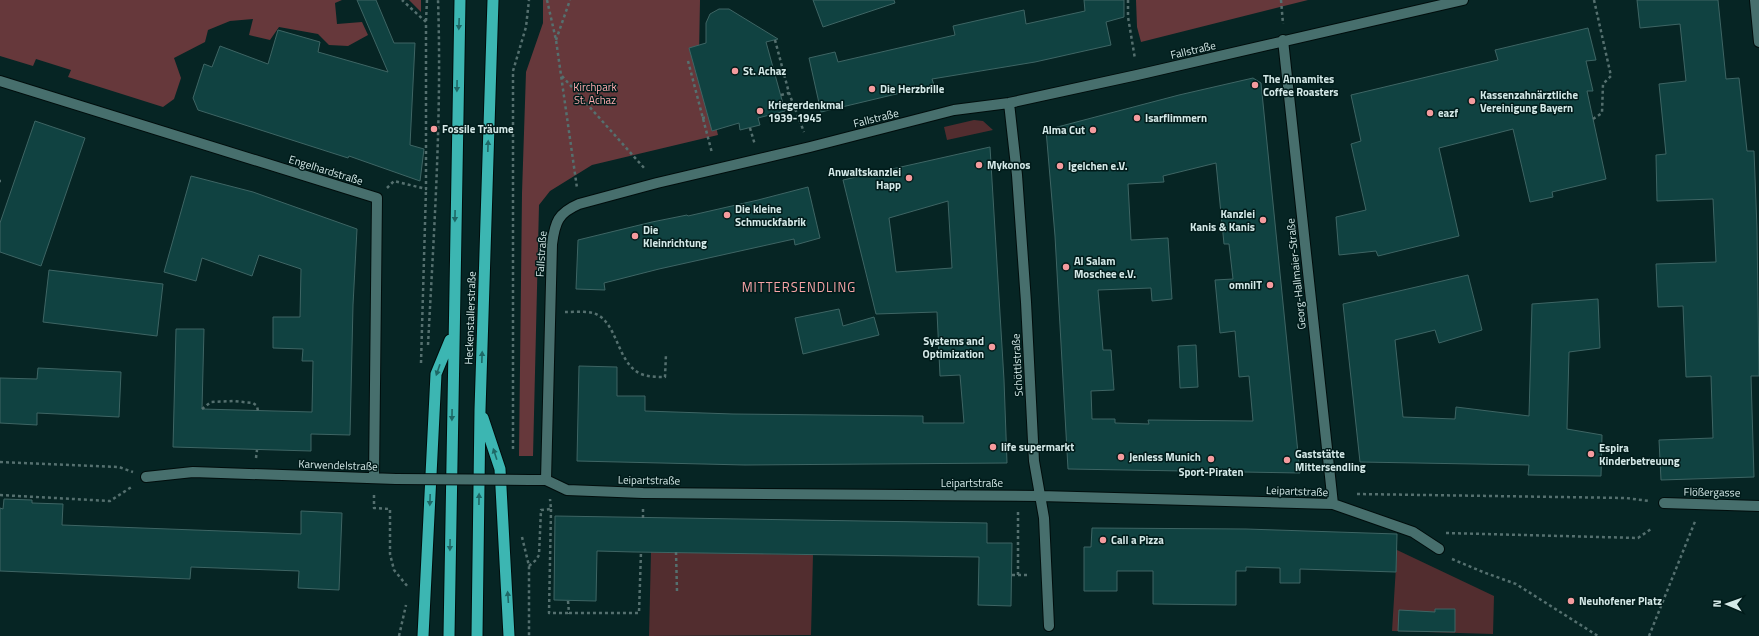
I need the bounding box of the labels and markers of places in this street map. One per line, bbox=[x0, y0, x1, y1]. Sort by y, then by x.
place label: St. Achaz bbox=[743, 63, 786, 79]
marker: St. Achaz bbox=[730, 66, 740, 76]
place label: The Annamites Coffee Roasters bbox=[1263, 71, 1338, 100]
marker: The Annamites Coffee Roasters bbox=[1250, 80, 1260, 90]
place label: Die Herzbrille bbox=[880, 81, 945, 97]
marker: Die Herzbrille bbox=[867, 84, 877, 94]
place label: Kassenzahnärztliche Vereinigung Bayern bbox=[1480, 87, 1578, 116]
marker: Kassenzahnärztliche Vereinigung Bayern bbox=[1467, 96, 1477, 106]
place label: Kriegerdenkmal 1939-1945 bbox=[768, 97, 844, 126]
place label: eazf bbox=[1438, 105, 1458, 121]
marker: Kriegerdenkmal 1939-1945 bbox=[755, 106, 765, 116]
marker: eazf bbox=[1425, 108, 1435, 118]
place label: Isarflimmern bbox=[1145, 110, 1207, 126]
marker: Isarflimmern bbox=[1132, 113, 1142, 123]
place label: Fossile Träume bbox=[442, 121, 514, 137]
place label: Alma Cut bbox=[1042, 122, 1085, 138]
marker: Fossile Träume bbox=[429, 124, 439, 134]
marker: Alma Cut bbox=[1088, 125, 1098, 135]
place label: Mykonos bbox=[987, 157, 1030, 173]
place label: Igelchen e.V. bbox=[1068, 158, 1128, 174]
marker: Mykonos bbox=[974, 160, 984, 170]
marker: Igelchen e.V. bbox=[1055, 161, 1065, 171]
place label: Anwaltskanzlei Happ bbox=[828, 164, 901, 193]
marker: Anwaltskanzlei Happ bbox=[904, 173, 914, 183]
place label: Die kleine Schmuckfabrik bbox=[735, 201, 806, 230]
place label: Kanzlei Kanis & Kanis bbox=[1190, 206, 1255, 235]
marker: Die kleine Schmuckfabrik bbox=[722, 210, 732, 220]
marker: Kanzlei Kanis & Kanis bbox=[1258, 215, 1268, 225]
place label: Die Kleinrichtung bbox=[643, 222, 707, 251]
marker: Die Kleinrichtung bbox=[630, 231, 640, 241]
place label: Al Salam Moschee e.V. bbox=[1074, 253, 1136, 282]
marker: Al Salam Moschee e.V. bbox=[1061, 262, 1071, 272]
place label: omniIT bbox=[1229, 277, 1262, 293]
marker: omniIT bbox=[1265, 280, 1275, 290]
place label: Systems and Optimization bbox=[923, 333, 984, 362]
marker: Systems and Optimization bbox=[987, 342, 997, 352]
place label: life supermarkt bbox=[1001, 439, 1074, 455]
place label: Espira Kinderbetreuung bbox=[1599, 440, 1680, 469]
marker: life supermarkt bbox=[988, 442, 998, 452]
place label: Gaststätte Mittersendling bbox=[1295, 446, 1366, 475]
place label: Jenless Munich bbox=[1129, 449, 1201, 465]
marker: Espira Kinderbetreuung bbox=[1586, 449, 1596, 459]
marker: Jenless Munich bbox=[1116, 452, 1126, 462]
marker: Sport-Piraten bbox=[1206, 454, 1216, 464]
marker: Gaststätte Mittersendling bbox=[1282, 455, 1292, 465]
place label: Sport-Piraten bbox=[1178, 464, 1244, 480]
place label: Call a Pizza bbox=[1111, 532, 1164, 548]
marker: Call a Pizza bbox=[1098, 535, 1108, 545]
place label: Neuhofener Platz bbox=[1579, 593, 1662, 609]
marker: Neuhofener Platz bbox=[1566, 596, 1576, 606]

